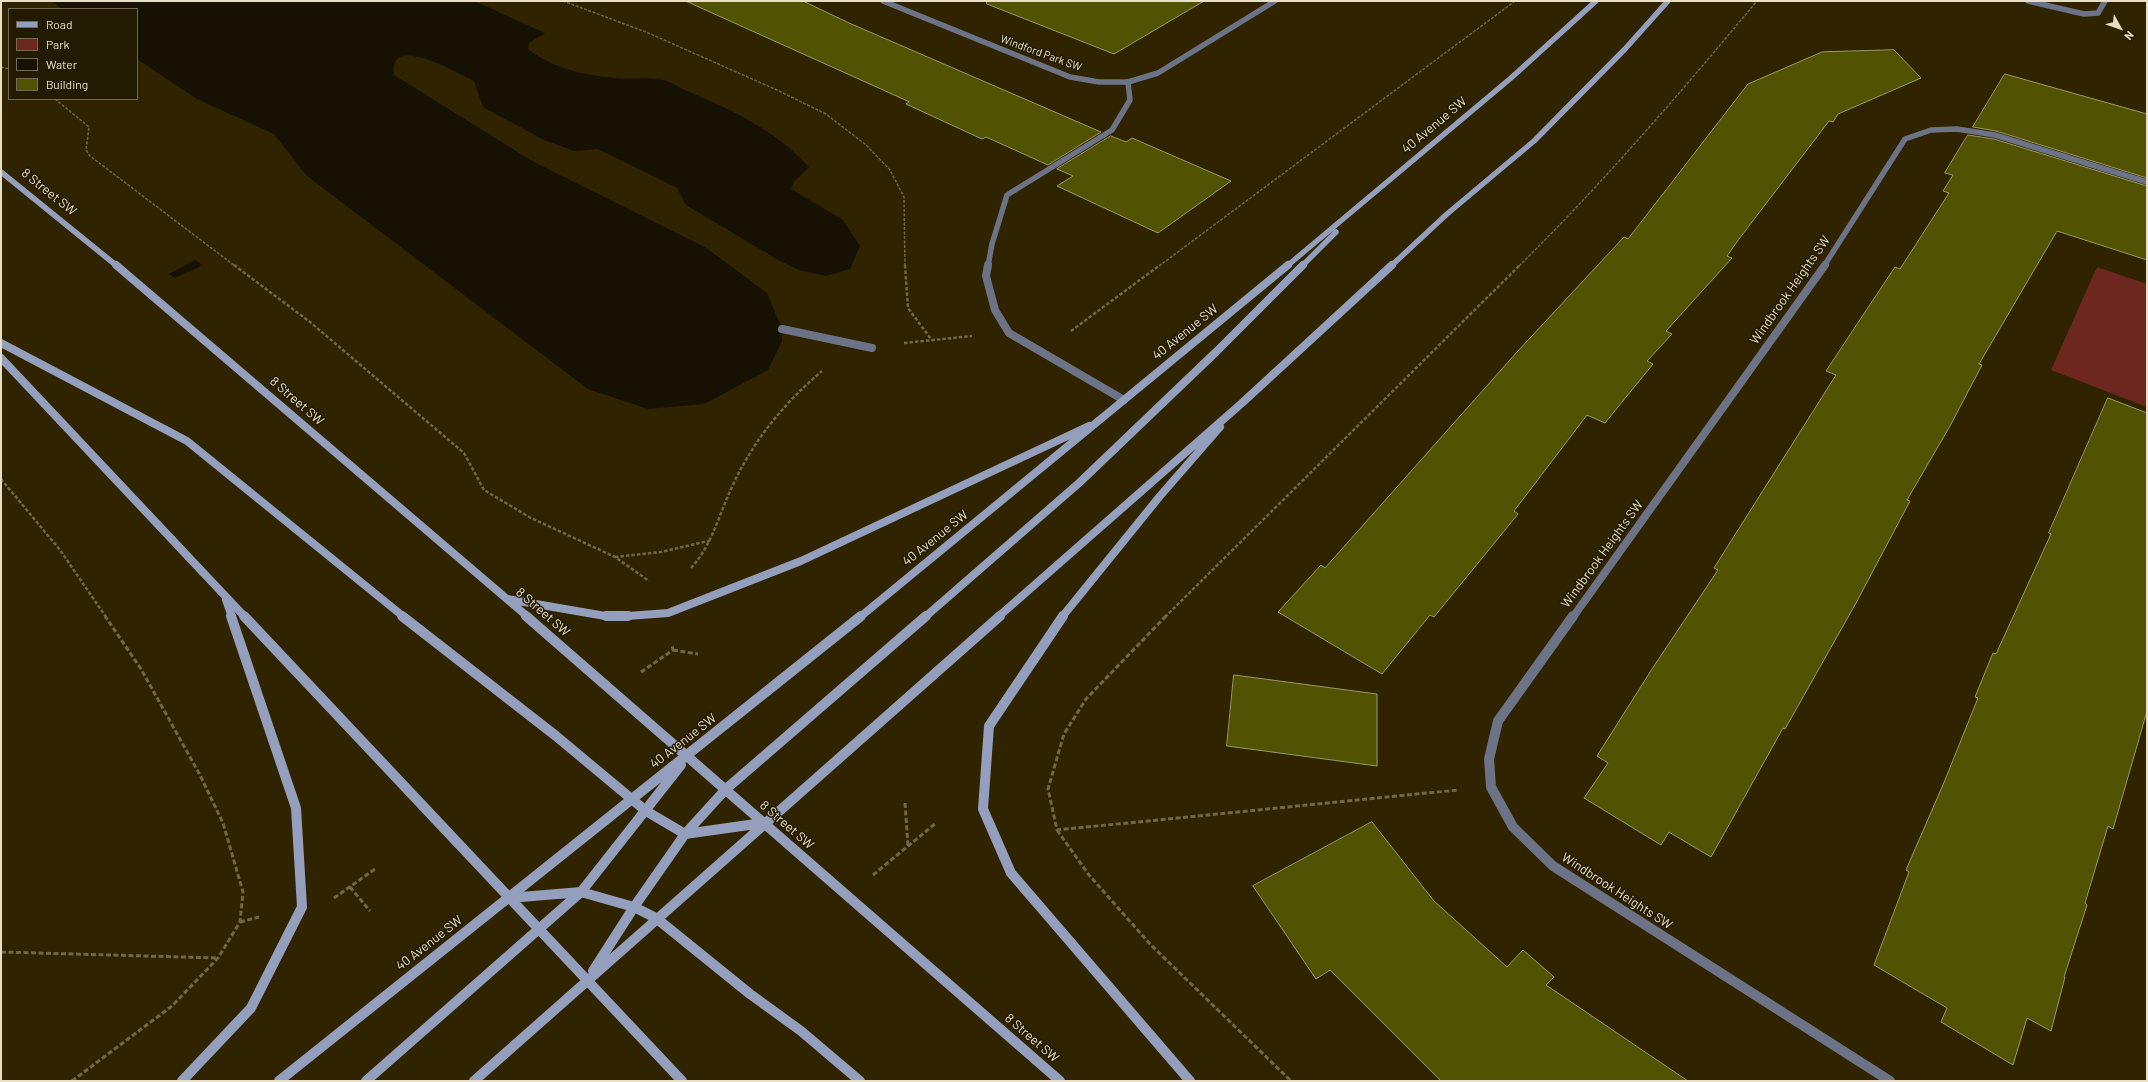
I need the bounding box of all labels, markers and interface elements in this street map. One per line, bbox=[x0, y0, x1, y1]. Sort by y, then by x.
legend bbox=[8, 8, 138, 100]
north arrow bbox=[2100, 8, 2140, 48]
text: Road bbox=[46, 17, 73, 31]
text: N bbox=[2122, 29, 2137, 43]
street label: Windford Park SW bbox=[998, 32, 1084, 74]
text: Park bbox=[46, 37, 70, 51]
text: Water bbox=[46, 57, 77, 71]
text: Building bbox=[46, 77, 88, 91]
street label: 40 Avenue SW bbox=[1398, 93, 1470, 157]
street label: 8 Street SW bbox=[18, 165, 80, 219]
street label: Windbrook Heights SW bbox=[1747, 233, 1833, 347]
street label: 40 Avenue SW bbox=[1149, 301, 1221, 363]
street label: 8 Street SW bbox=[267, 373, 327, 429]
street label: Windbrook Heights SW bbox=[1558, 497, 1646, 611]
street label: 40 Avenue SW bbox=[899, 507, 971, 569]
street label: 8 Street SW bbox=[513, 584, 573, 640]
street label: 40 Avenue SW bbox=[647, 710, 719, 772]
street label: 8 Street SW bbox=[757, 797, 817, 853]
street label: Windbrook Heights SW bbox=[1559, 849, 1675, 933]
street label: 40 Avenue SW bbox=[393, 912, 465, 974]
street label: 8 Street SW bbox=[1002, 1010, 1062, 1066]

